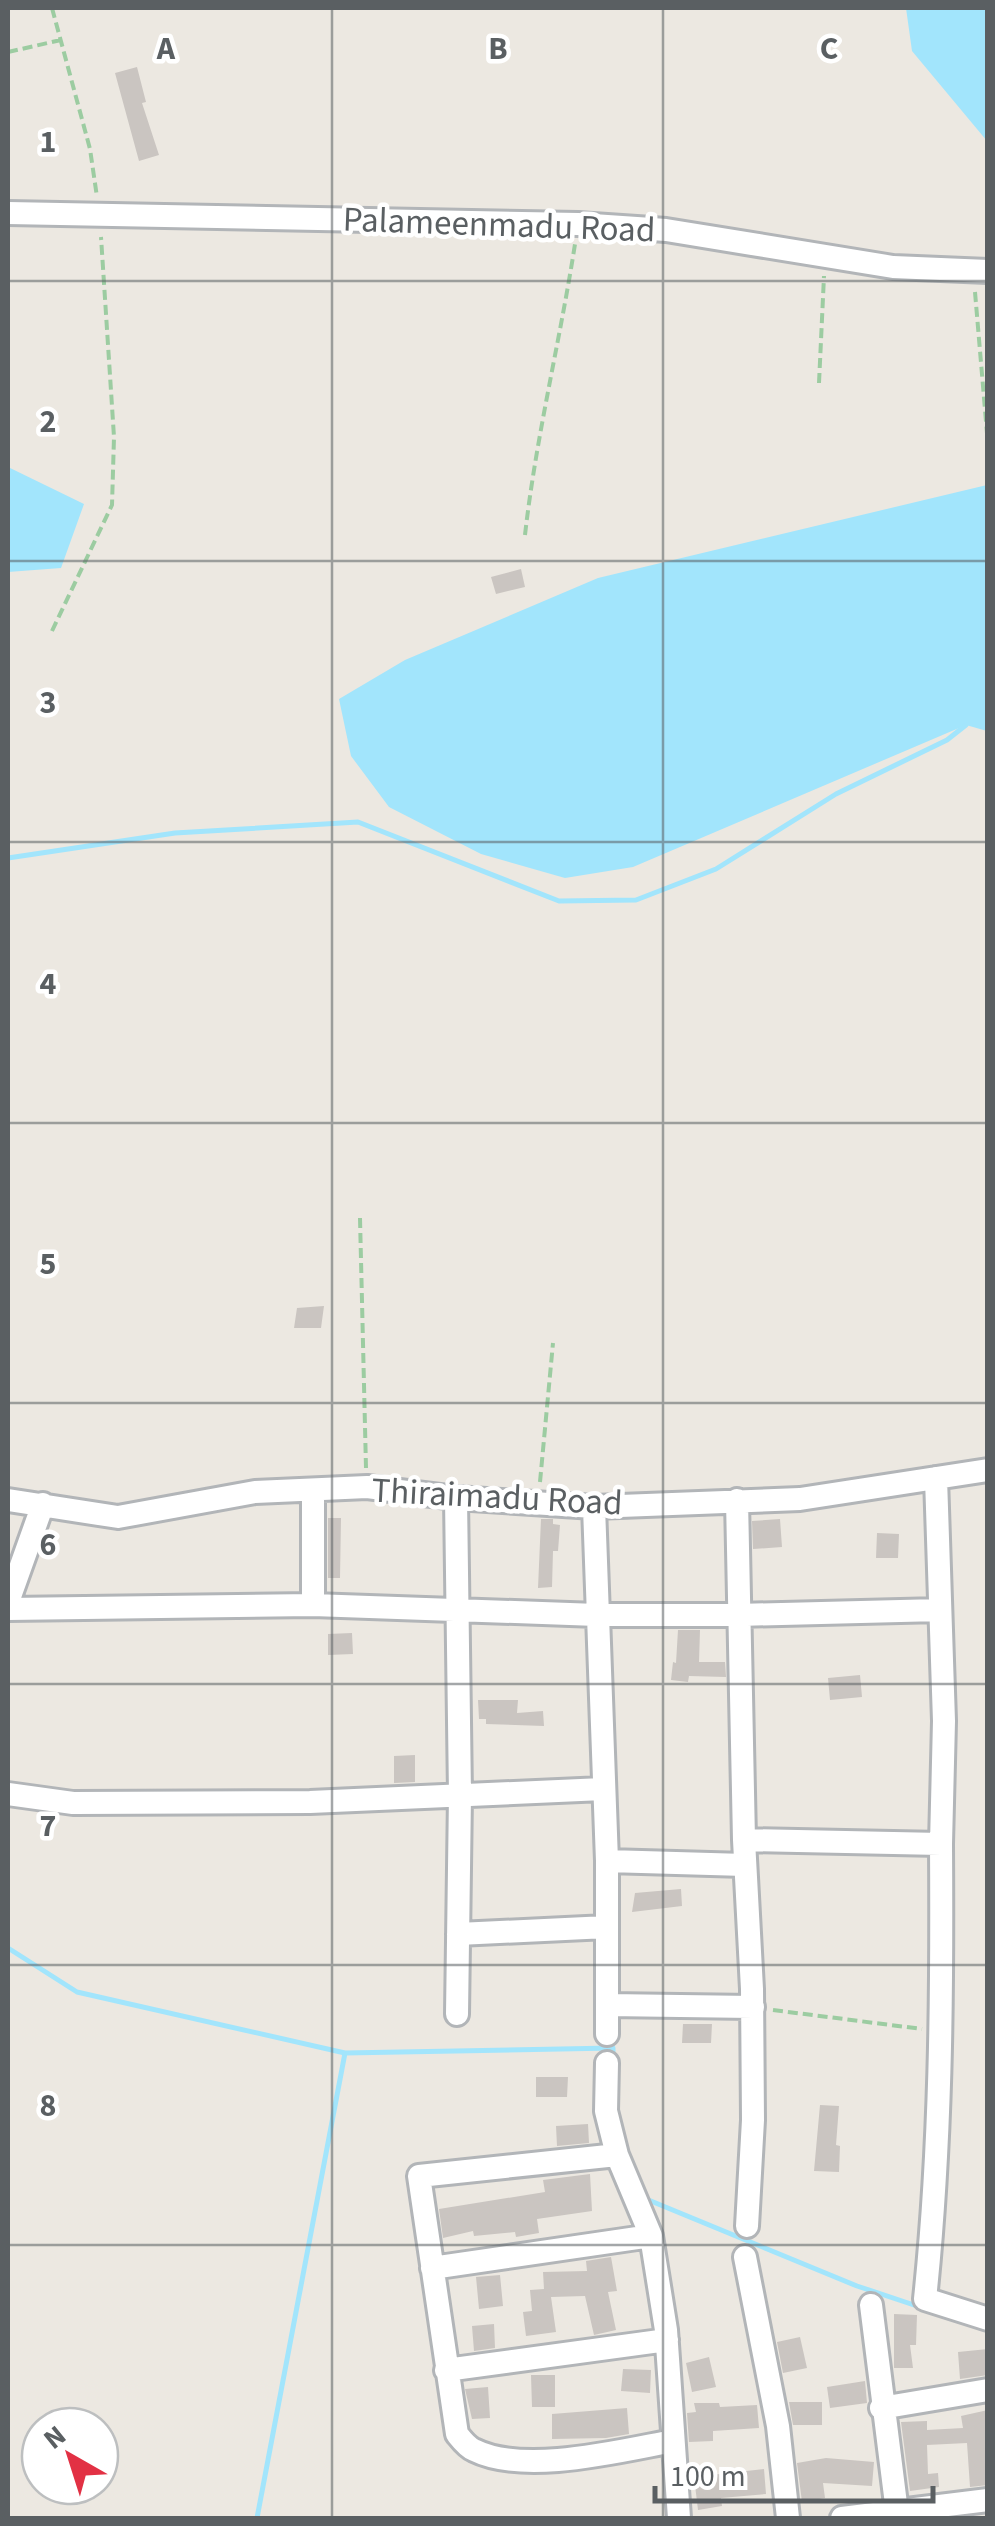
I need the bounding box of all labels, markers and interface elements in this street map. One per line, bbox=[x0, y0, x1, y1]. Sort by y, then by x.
text: A bbox=[156, 26, 176, 72]
text: B bbox=[488, 26, 508, 72]
text: C bbox=[820, 26, 838, 72]
text: 1 bbox=[40, 119, 56, 165]
street label: Palameenmadu Road bbox=[342, 195, 656, 255]
text: 2 bbox=[40, 399, 56, 445]
text: 3 bbox=[40, 680, 56, 726]
text: 4 bbox=[40, 961, 57, 1007]
text: 5 bbox=[40, 1241, 56, 1287]
street label: Thiraimadu Road bbox=[370, 1465, 624, 1529]
text: 6 bbox=[40, 1522, 56, 1568]
text: 7 bbox=[40, 1803, 56, 1849]
text: 8 bbox=[40, 2083, 56, 2129]
north arrow bbox=[20, 2406, 120, 2506]
text: N bbox=[35, 2416, 75, 2459]
scale bar bbox=[655, 2441, 932, 2503]
text: 100 m bbox=[670, 2455, 746, 2498]

